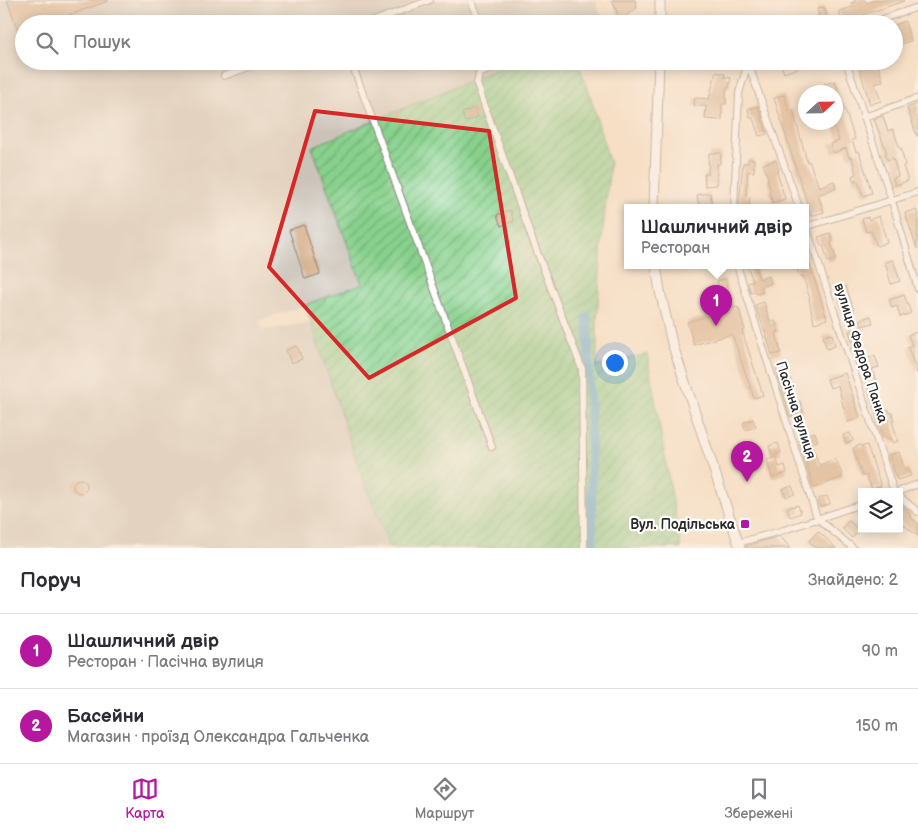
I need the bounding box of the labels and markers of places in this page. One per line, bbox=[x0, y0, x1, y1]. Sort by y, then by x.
pin: 1 bbox=[700, 285, 732, 326]
pin: 2 bbox=[731, 441, 763, 482]
place label: Вул. Подільська bbox=[630, 516, 736, 533]
marker: Вул. Подільська bbox=[739, 518, 751, 530]

